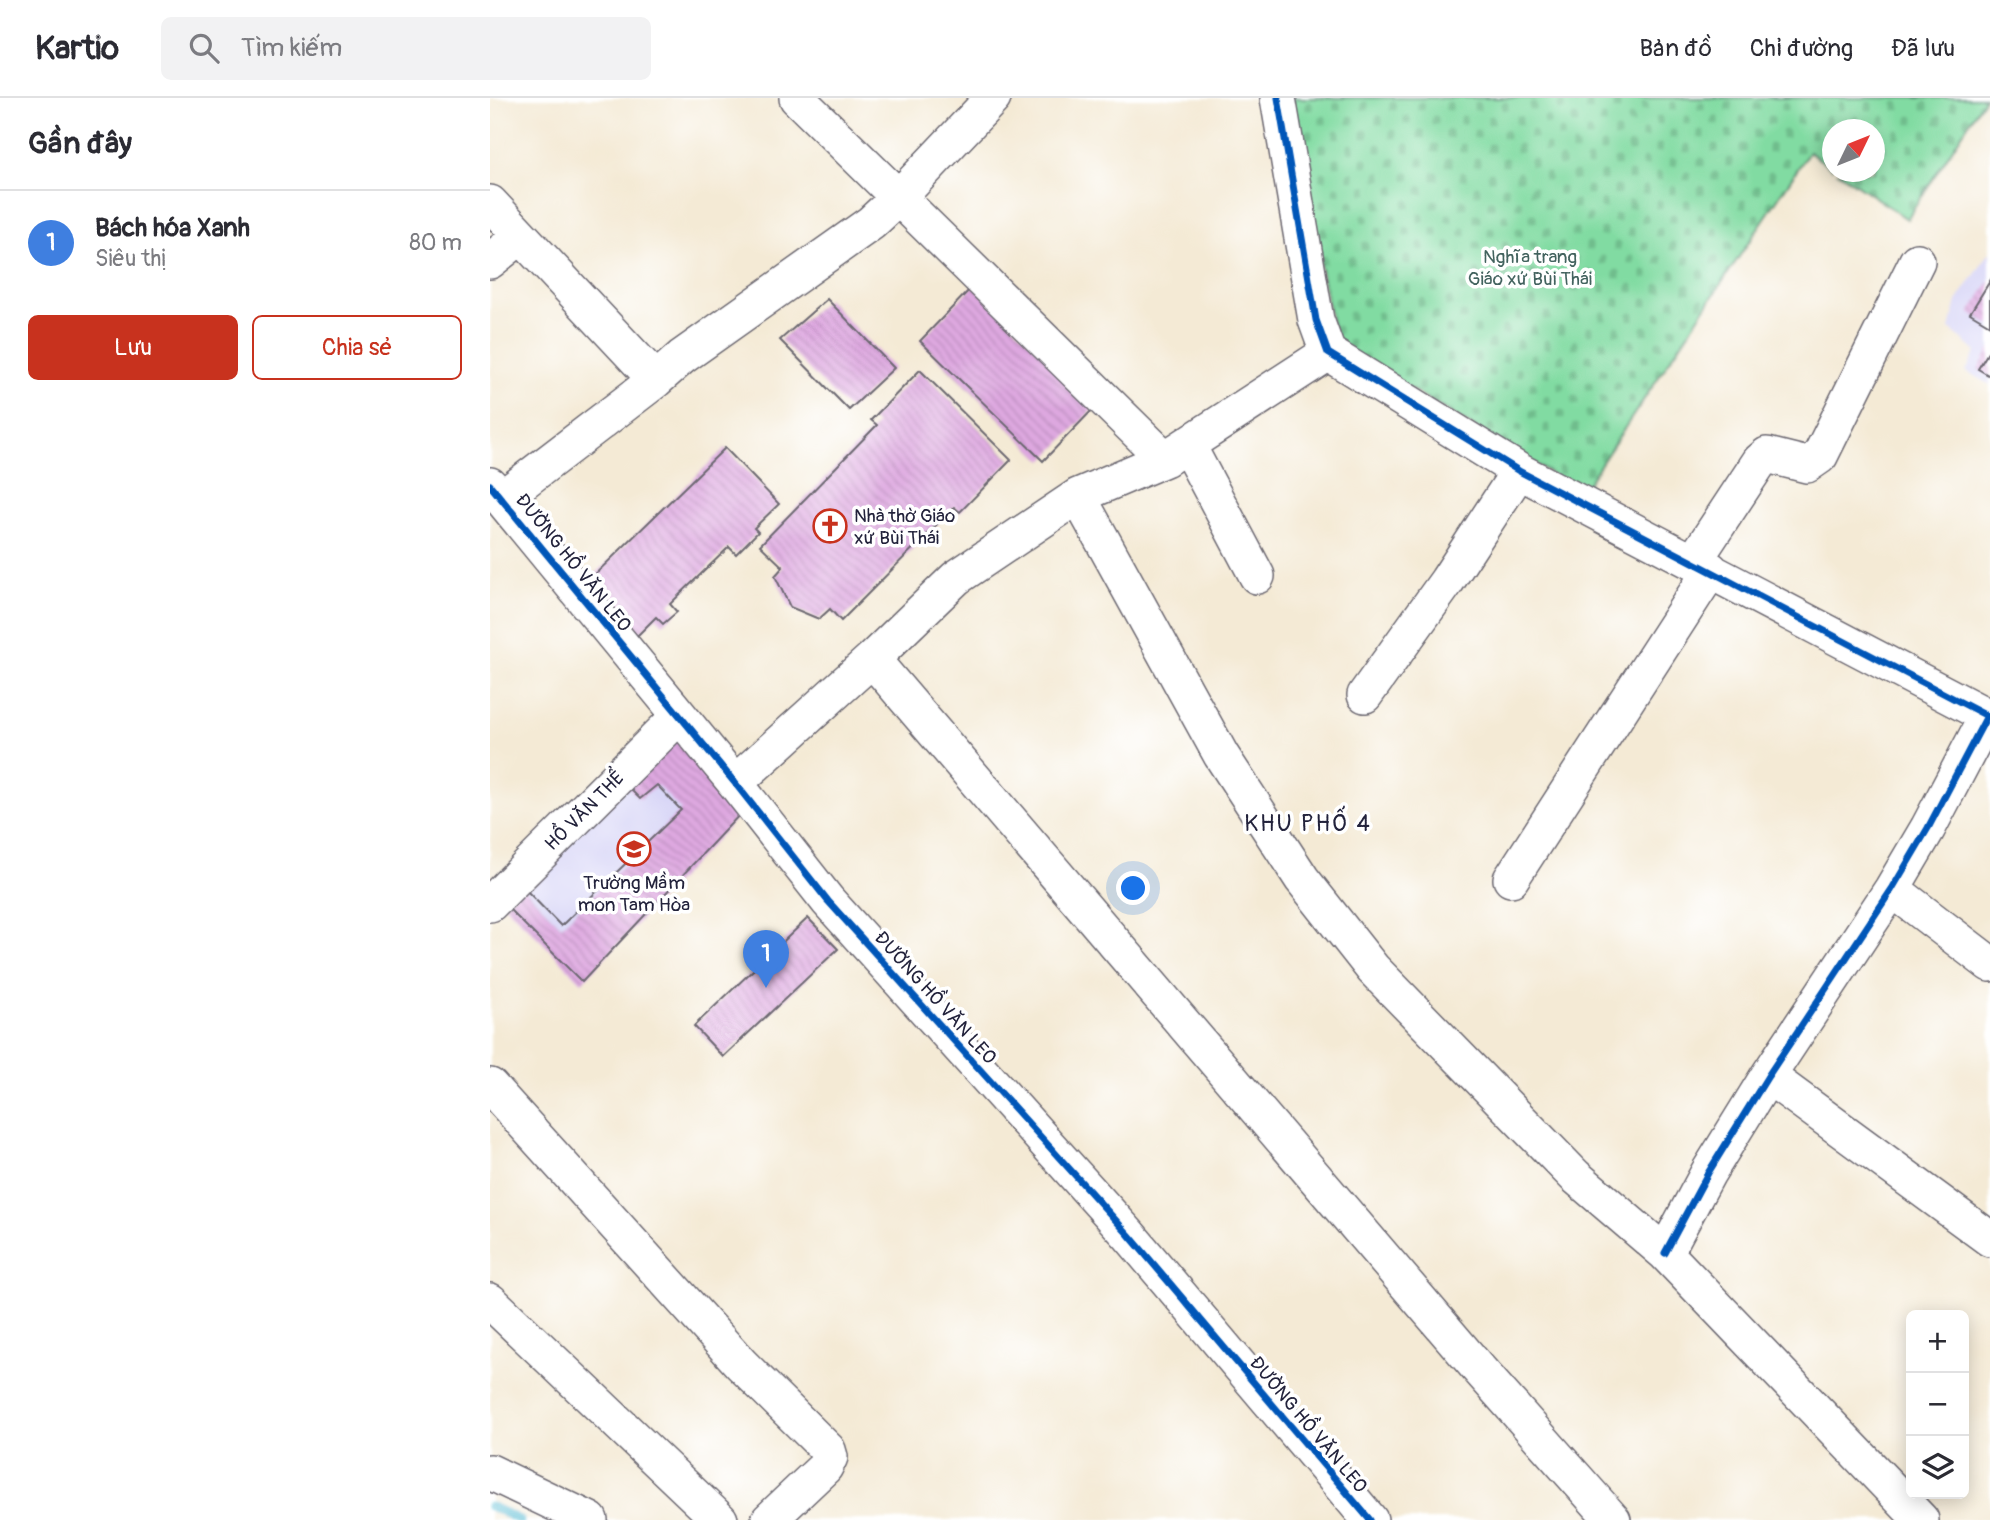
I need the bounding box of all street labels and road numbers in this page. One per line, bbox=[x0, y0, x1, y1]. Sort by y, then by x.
street label: ĐƯỜNG HỒ VĂN LEO bbox=[510, 487, 638, 637]
street label: HỒ VĂN THỂ bbox=[538, 764, 630, 856]
street label: ĐƯỜNG HỒ VĂN LEO bbox=[869, 925, 1003, 1069]
street label: ĐƯỜNG HỒ VĂN LEO bbox=[1244, 1350, 1374, 1498]

